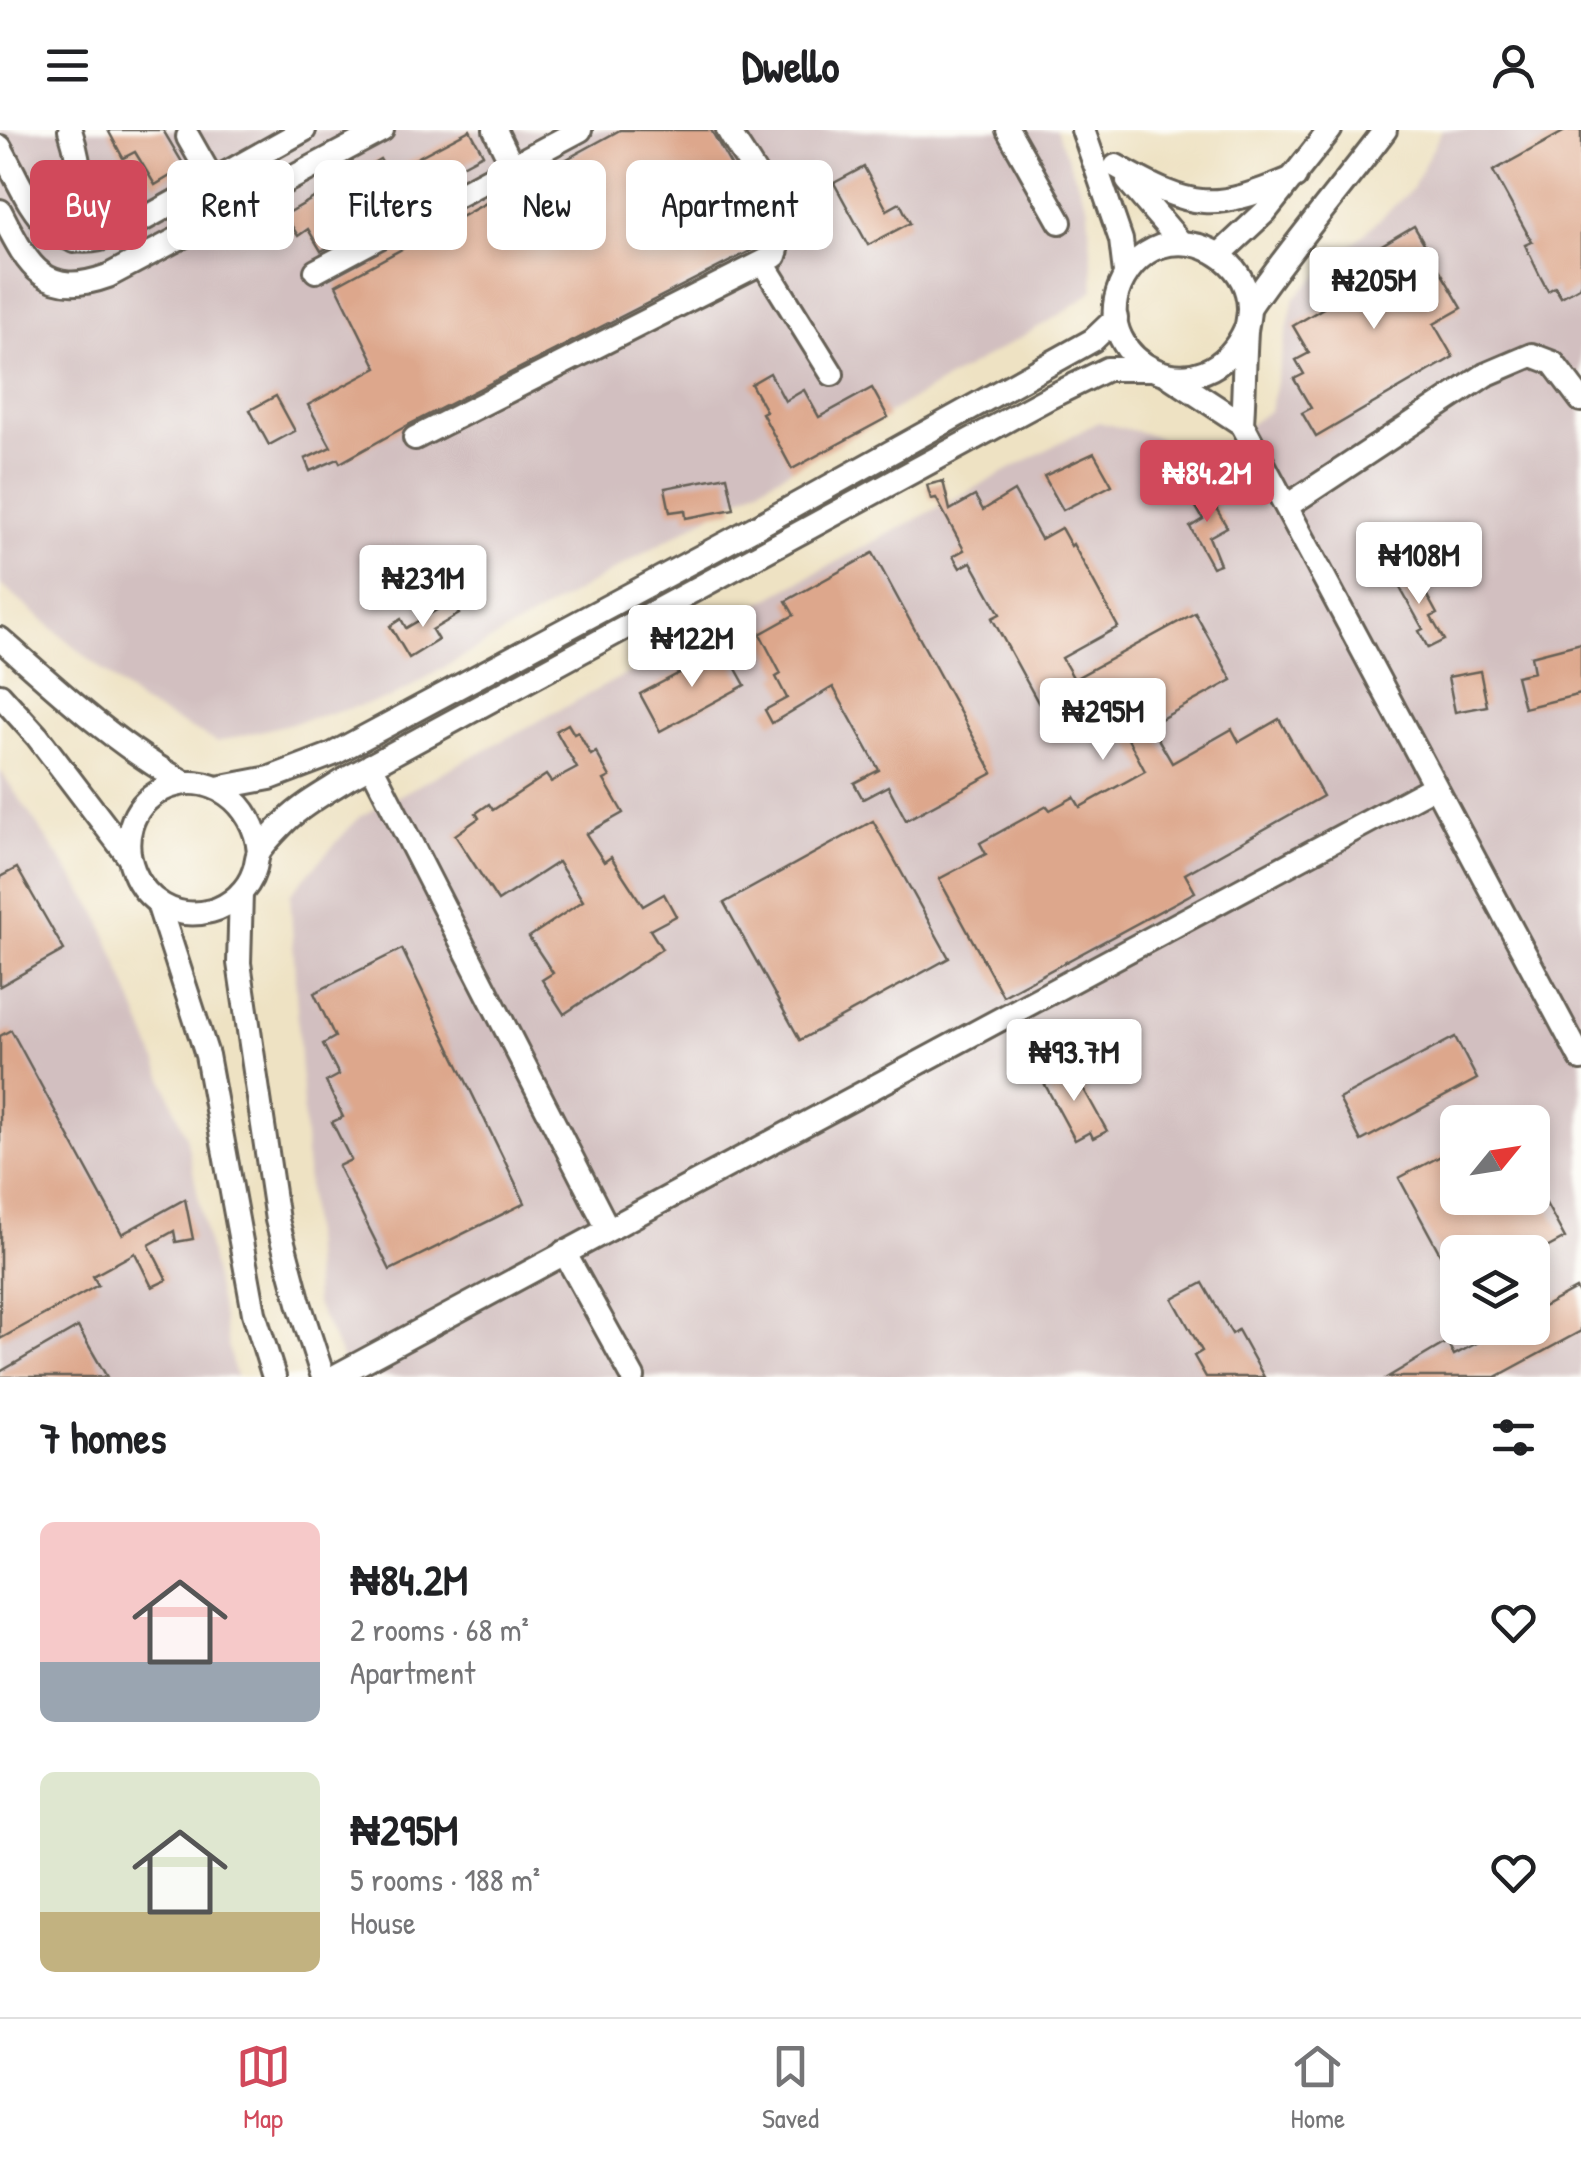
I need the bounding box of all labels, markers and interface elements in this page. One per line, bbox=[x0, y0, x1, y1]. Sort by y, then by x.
text: Dwello bbox=[742, 35, 839, 96]
icon: menu bbox=[40, 38, 95, 93]
icon: person bbox=[1486, 38, 1541, 93]
chip: Buy bbox=[30, 160, 147, 250]
chip: Rent bbox=[167, 160, 294, 250]
chip: Filters bbox=[314, 160, 467, 250]
chip: New bbox=[487, 160, 606, 250]
chip: Apartment bbox=[626, 160, 833, 250]
pin: ₦205M bbox=[1304, 247, 1444, 332]
text: ₦205M bbox=[1332, 258, 1417, 301]
pin: ₦84.2M bbox=[1126, 440, 1288, 525]
text: ₦84.2M bbox=[1162, 451, 1252, 494]
pin: ₦108M bbox=[1349, 522, 1489, 607]
text: ₦108M bbox=[1378, 533, 1460, 576]
pin: ₦231M bbox=[353, 545, 493, 630]
text: ₦231M bbox=[381, 556, 465, 599]
pin: ₦122M bbox=[622, 605, 762, 690]
text: ₦122M bbox=[650, 616, 734, 659]
pin: ₦295M bbox=[1033, 678, 1173, 763]
text: ₦295M bbox=[1062, 689, 1144, 732]
pin: ₦93.7M bbox=[993, 1019, 1155, 1104]
text: ₦93.7M bbox=[1029, 1030, 1119, 1073]
north arrow bbox=[1440, 1105, 1550, 1215]
map controls bbox=[1440, 1105, 1550, 1345]
button: layers bbox=[1440, 1235, 1550, 1345]
text: 7 homes bbox=[40, 1409, 166, 1466]
icon: filters bbox=[1486, 1410, 1541, 1465]
text: ₦84.2M bbox=[350, 1551, 468, 1608]
icon: home bbox=[120, 1562, 240, 1682]
icon: heart bbox=[1486, 1595, 1541, 1650]
text: 2 rooms · 68 m² bbox=[350, 1608, 529, 1651]
text: Apartment bbox=[350, 1651, 475, 1694]
text: ₦295M bbox=[350, 1801, 458, 1858]
icon: home bbox=[120, 1812, 240, 1932]
icon: heart bbox=[1486, 1845, 1541, 1900]
text: 5 rooms · 188 m² bbox=[350, 1858, 540, 1901]
text: House bbox=[350, 1901, 416, 1944]
tab: Map bbox=[236, 2039, 291, 2137]
tab: Saved bbox=[762, 2039, 819, 2137]
tab: Home bbox=[1290, 2039, 1345, 2137]

